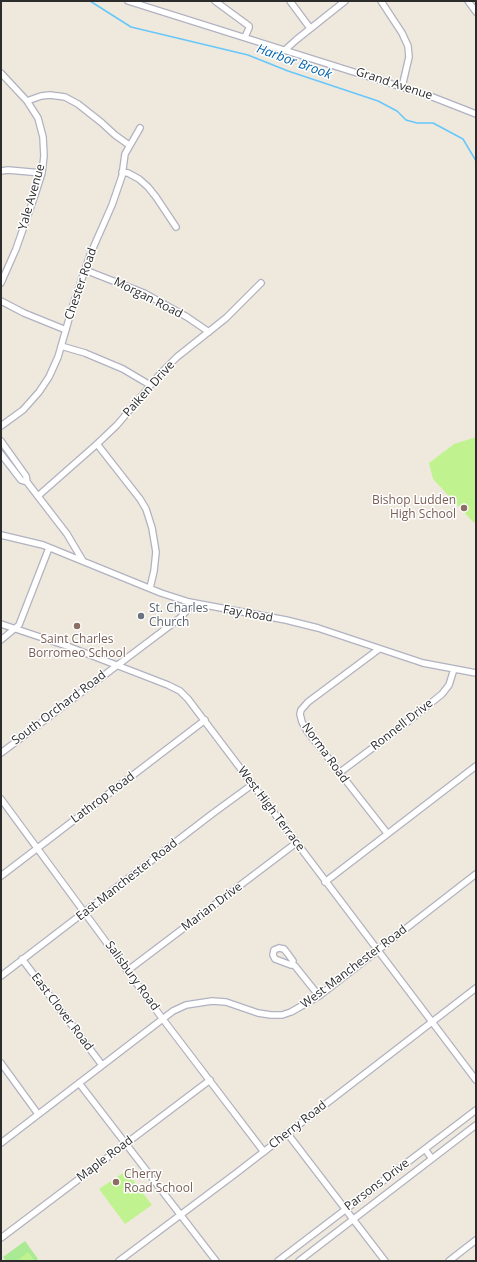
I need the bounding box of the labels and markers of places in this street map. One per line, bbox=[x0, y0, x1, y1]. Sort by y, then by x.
place label: Bishop Ludden High School bbox=[372, 494, 456, 522]
marker: Bishop Ludden High School bbox=[459, 503, 469, 513]
place label: St. Charles Church bbox=[149, 602, 208, 630]
marker: St. Charles Church bbox=[136, 611, 146, 621]
marker: Saint Charles Borromeo School bbox=[72, 621, 82, 631]
place label: Saint Charles Borromeo School bbox=[28, 633, 126, 661]
place label: Cherry Road School bbox=[124, 1168, 193, 1196]
marker: Cherry Road School bbox=[111, 1177, 121, 1187]

